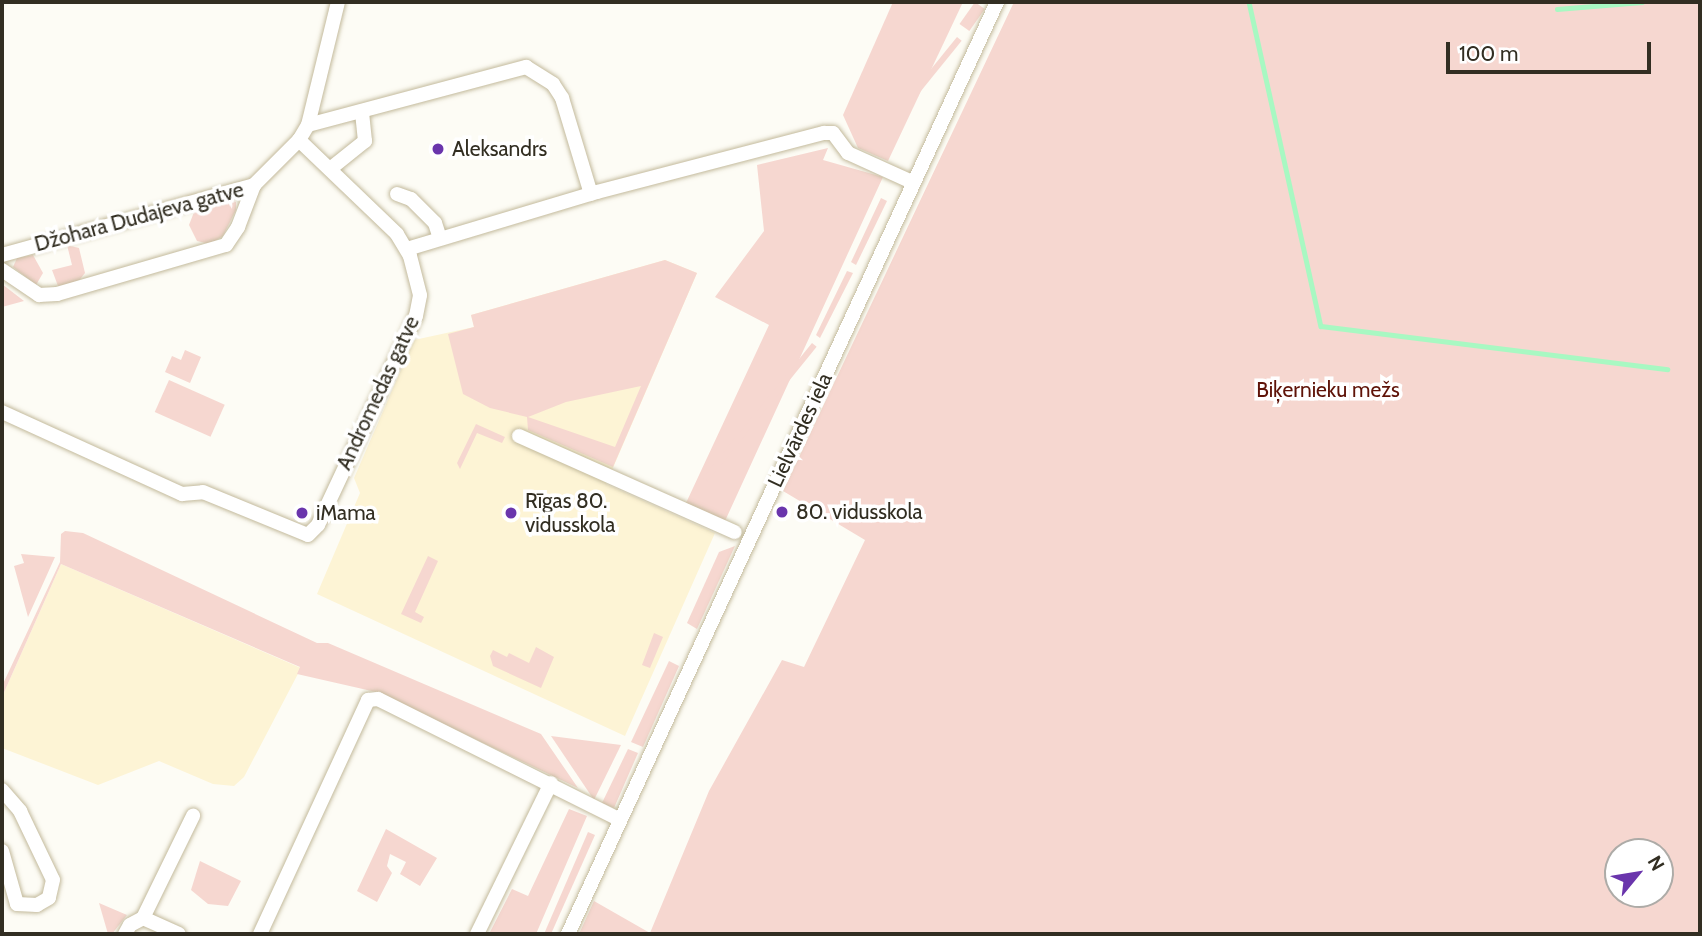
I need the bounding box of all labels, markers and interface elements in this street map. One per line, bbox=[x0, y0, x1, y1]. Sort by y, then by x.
scale bar bbox=[1450, 28, 1655, 72]
text: 100 m bbox=[1459, 41, 1518, 66]
place label: Aleksandrs bbox=[452, 136, 547, 162]
marker: Aleksandrs bbox=[430, 141, 446, 157]
street label: Džohara Dudajeva gatve bbox=[32, 177, 246, 257]
street label: Andromedas gatve bbox=[331, 312, 425, 474]
street label: Lielvārdes iela bbox=[763, 369, 837, 491]
park label: Biķernieku mežs bbox=[1256, 377, 1400, 403]
place label: Rīgas 80. vidusskola bbox=[525, 488, 615, 538]
place label: 80. vidusskola bbox=[796, 499, 922, 525]
place label: iMama bbox=[316, 500, 376, 526]
marker: 80. vidusskola bbox=[774, 504, 790, 520]
marker: iMama bbox=[294, 505, 310, 521]
marker: Rīgas 80. vidusskola bbox=[503, 505, 519, 521]
north arrow bbox=[1604, 838, 1674, 908]
text: N bbox=[1643, 852, 1669, 875]

